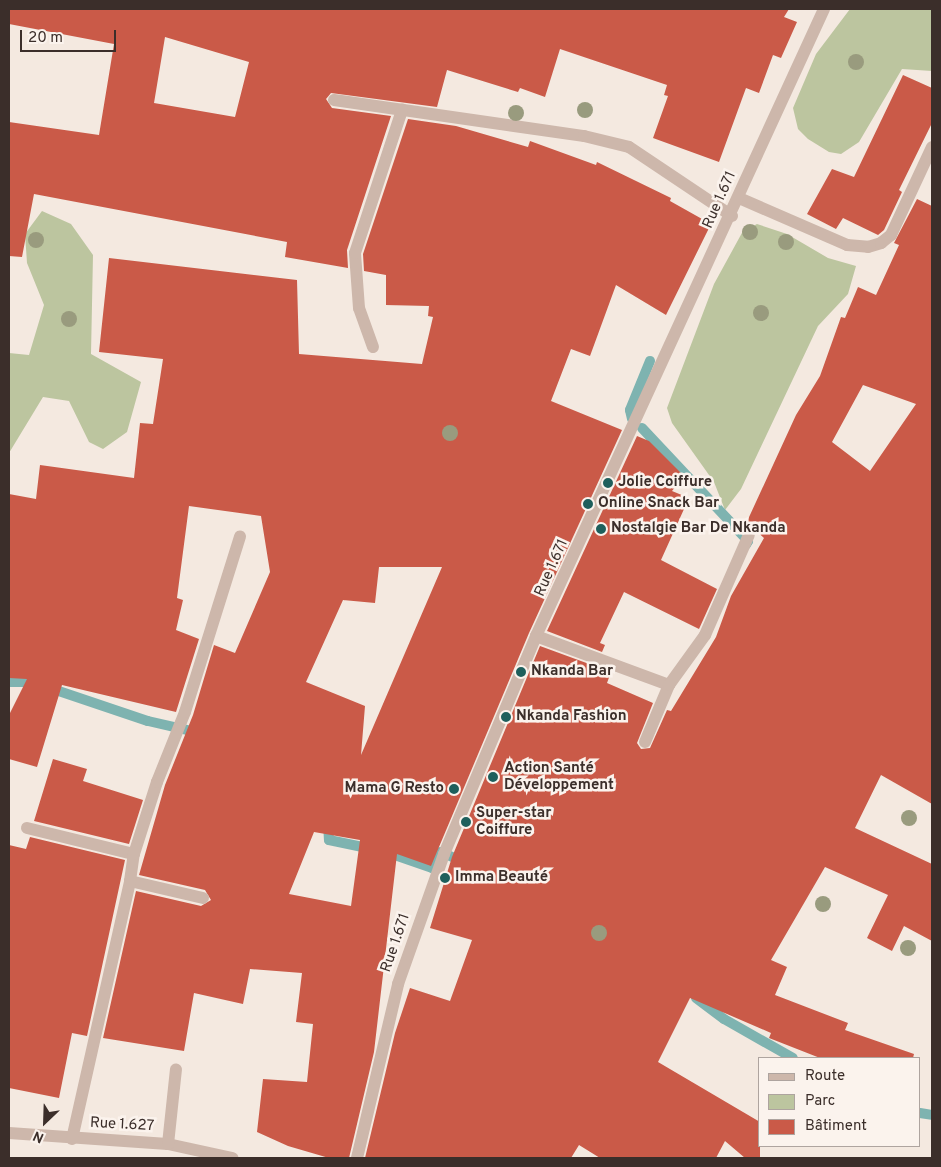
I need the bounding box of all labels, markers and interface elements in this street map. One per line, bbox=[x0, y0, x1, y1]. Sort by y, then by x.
scale bar bbox=[22, 20, 119, 52]
text: 20 m bbox=[28, 29, 63, 48]
street label: Rue 1.671 bbox=[699, 169, 741, 231]
place label: Jolie Coiffure bbox=[618, 474, 712, 492]
marker: Jolie Coiffure bbox=[602, 477, 614, 489]
place label: Online Snack Bar bbox=[598, 495, 719, 513]
marker: Online Snack Bar bbox=[582, 498, 594, 510]
place label: Nostalgie Bar De Nkanda bbox=[611, 520, 786, 538]
marker: Nostalgie Bar De Nkanda bbox=[595, 523, 607, 535]
street label: Rue 1.671 bbox=[531, 537, 573, 599]
place label: Nkanda Bar bbox=[531, 663, 613, 681]
marker: Nkanda Bar bbox=[515, 666, 527, 678]
place label: Nkanda Fashion bbox=[516, 708, 627, 726]
marker: Nkanda Fashion bbox=[500, 711, 512, 723]
place label: Action Santé Développement bbox=[504, 759, 614, 794]
marker: Action Santé Développement bbox=[486, 770, 500, 784]
place label: Mama G Resto bbox=[345, 780, 444, 798]
marker: Mama G Resto bbox=[448, 783, 460, 795]
place label: Super-star Coiffure bbox=[476, 804, 551, 839]
marker: Super-star Coiffure bbox=[460, 816, 472, 828]
place label: Imma Beauté bbox=[455, 869, 548, 887]
marker: Imma Beauté bbox=[439, 872, 451, 884]
street label: Rue 1.671 bbox=[378, 911, 414, 975]
legend bbox=[758, 1057, 921, 1147]
text: Route bbox=[805, 1067, 845, 1086]
text: Parc bbox=[805, 1092, 835, 1111]
north arrow bbox=[20, 1097, 70, 1147]
street label: Rue 1.627 bbox=[89, 1114, 155, 1136]
text: Bâtiment bbox=[805, 1117, 867, 1136]
text: N bbox=[31, 1126, 47, 1146]

